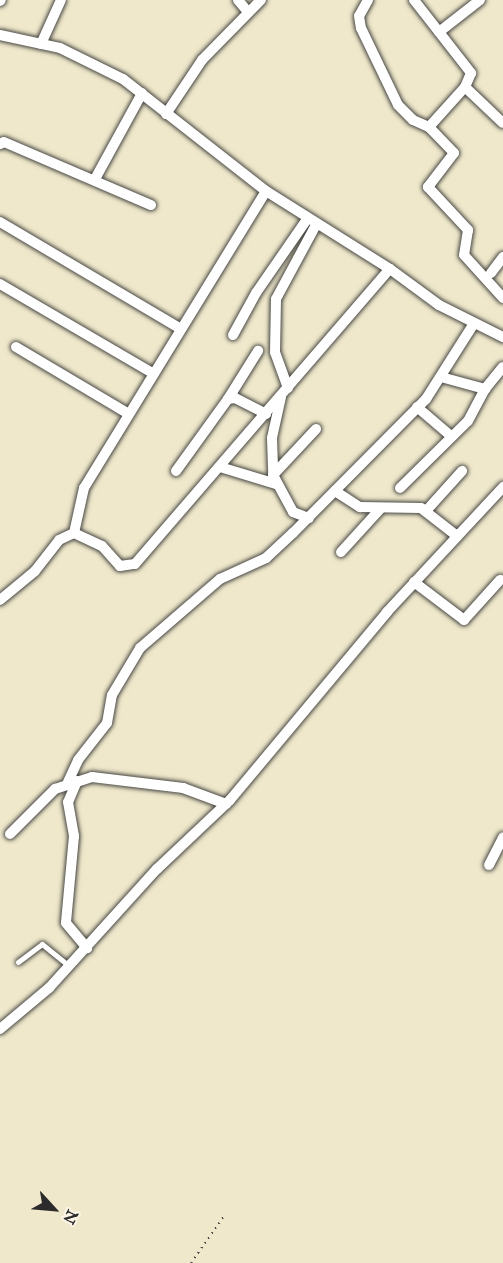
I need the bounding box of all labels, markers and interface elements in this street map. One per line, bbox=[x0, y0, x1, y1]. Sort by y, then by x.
north arrow bbox=[24, 1179, 84, 1239]
text: N bbox=[59, 1207, 82, 1227]

